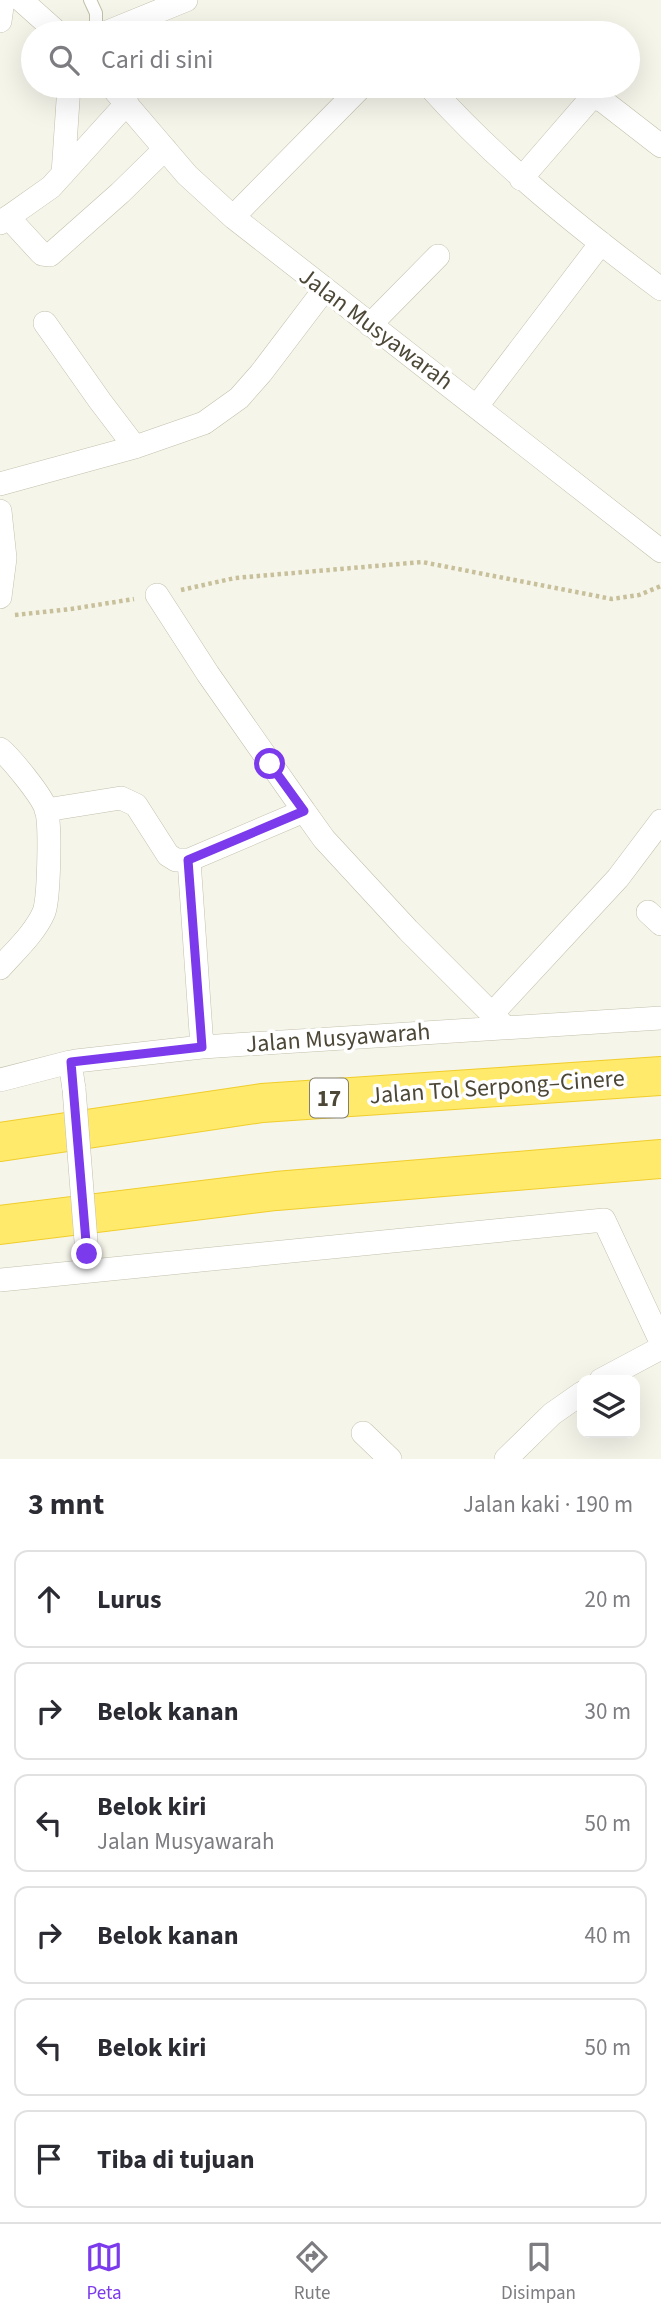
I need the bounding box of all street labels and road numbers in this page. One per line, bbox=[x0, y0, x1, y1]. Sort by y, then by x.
street label: Jalan Musyawarah bbox=[292, 259, 460, 399]
street label: Jalan Musyawarah bbox=[244, 1014, 432, 1062]
street label: Jalan Tol Serpong–Cinere bbox=[368, 1061, 626, 1113]
road number: 17 bbox=[310, 1078, 348, 1118]

